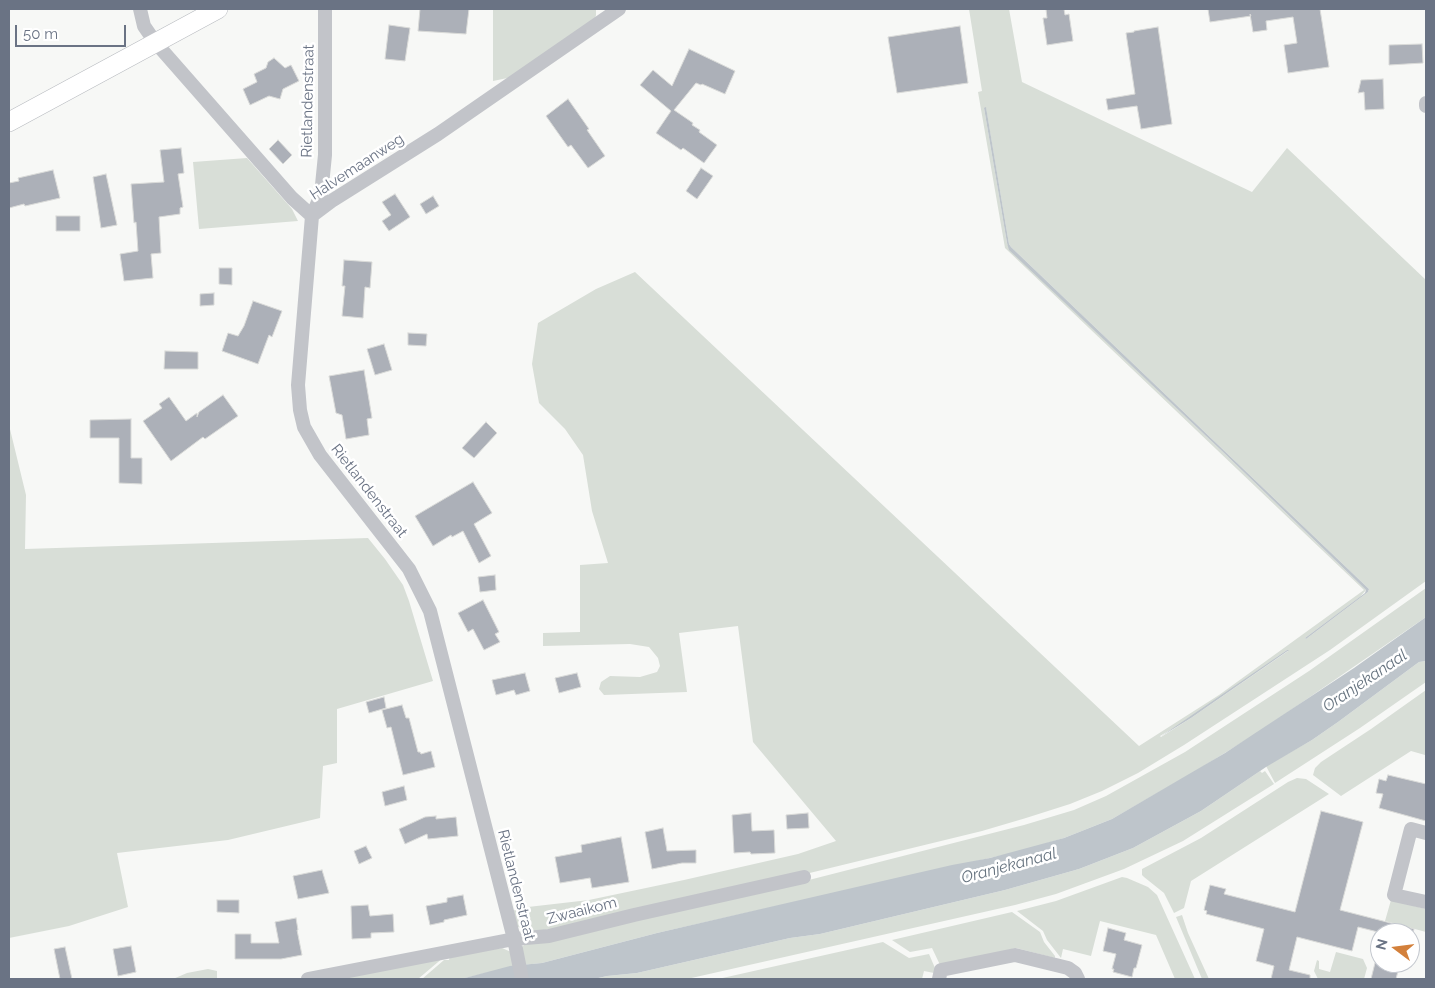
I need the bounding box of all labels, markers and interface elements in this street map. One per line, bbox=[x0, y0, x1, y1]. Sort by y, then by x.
scale bar bbox=[18, 15, 129, 47]
text: 50 m bbox=[23, 25, 58, 43]
street label: Rietlandenstraat bbox=[298, 44, 318, 158]
street label: Halvemaanweg bbox=[307, 130, 407, 204]
street label: Rietlandenstraat bbox=[327, 441, 411, 541]
water label: Oranjekanaal bbox=[1319, 646, 1411, 716]
street label: Rietlandenstraat bbox=[494, 828, 538, 942]
water label: Oranjekanaal bbox=[959, 844, 1059, 888]
street label: Zwaaikom bbox=[545, 894, 619, 928]
north arrow bbox=[1370, 923, 1420, 973]
text: N bbox=[1372, 937, 1391, 952]

